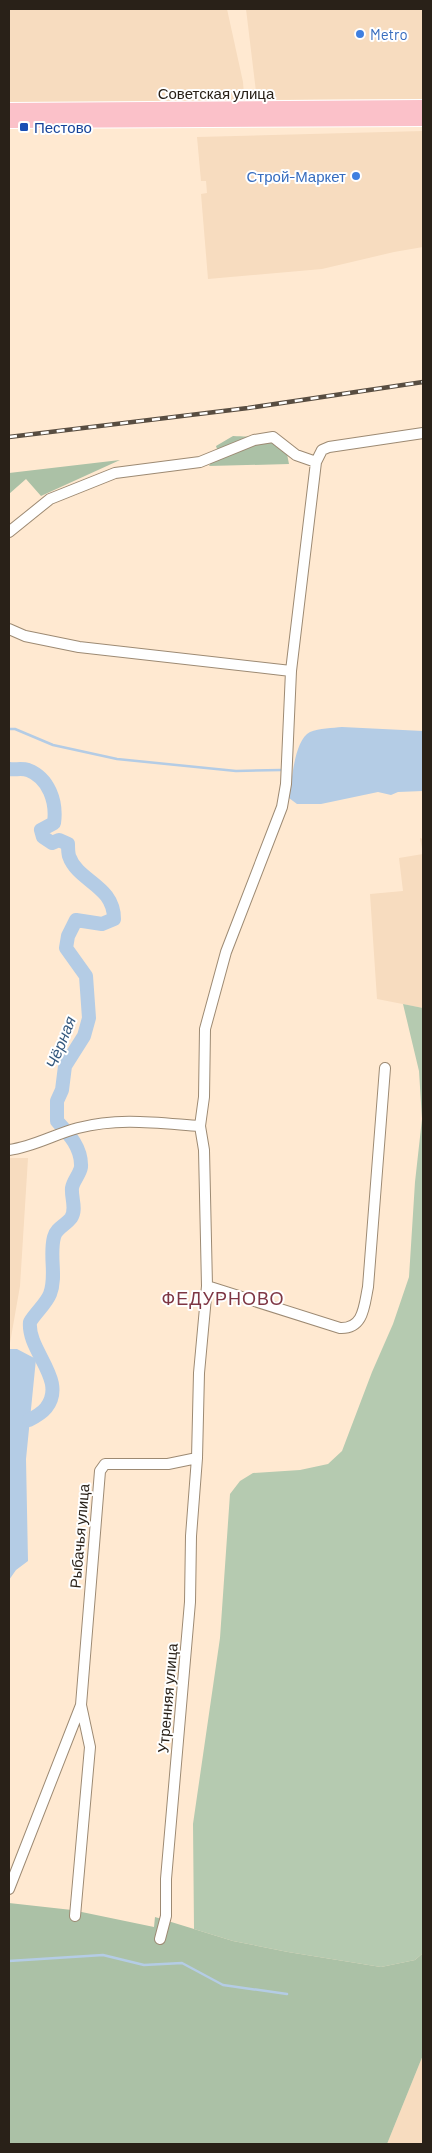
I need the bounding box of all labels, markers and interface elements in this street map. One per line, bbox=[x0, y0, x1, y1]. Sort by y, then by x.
place label: Metro bbox=[370, 25, 408, 43]
marker: Metro bbox=[354, 28, 366, 40]
street label: Советская улица bbox=[158, 84, 275, 102]
place label: Пестово bbox=[34, 118, 92, 136]
marker: Пестово bbox=[18, 121, 30, 133]
place label: Строй-Маркет bbox=[247, 167, 346, 185]
marker: Строй-Маркет bbox=[350, 170, 362, 182]
water label: Чёрная bbox=[41, 1013, 79, 1071]
district label: ФЕДУРНОВО bbox=[162, 1287, 284, 1309]
street label: Рыбачья улица bbox=[65, 1482, 93, 1589]
street label: Утренняя улица bbox=[153, 1642, 181, 1754]

